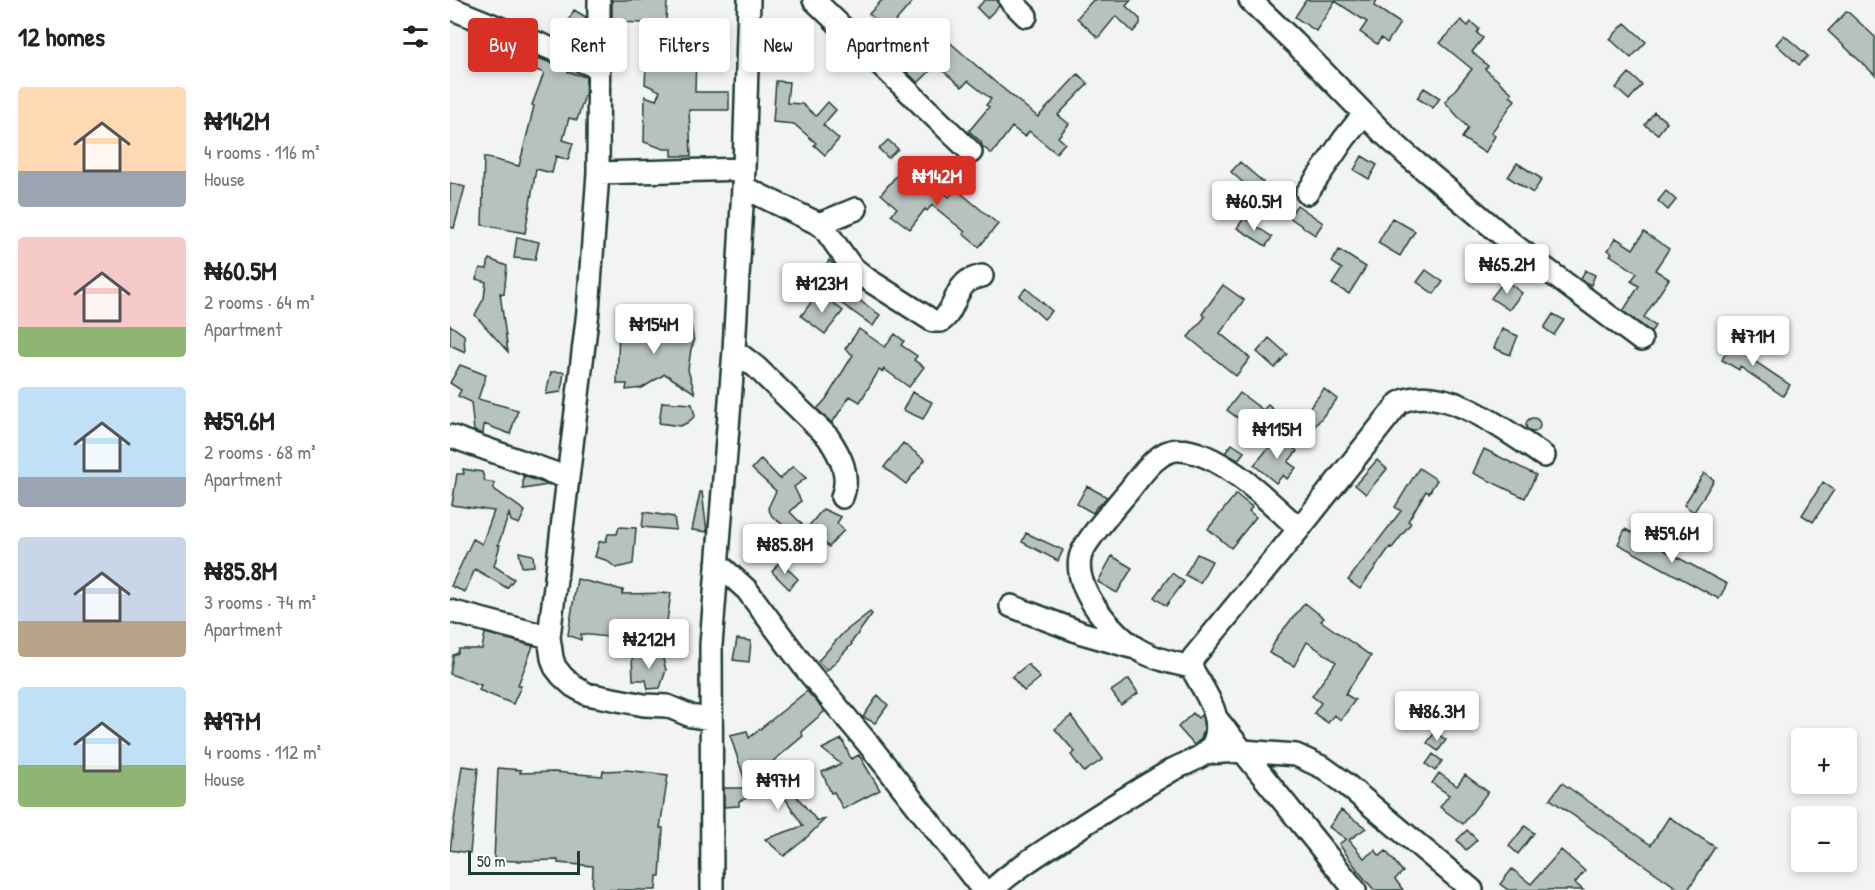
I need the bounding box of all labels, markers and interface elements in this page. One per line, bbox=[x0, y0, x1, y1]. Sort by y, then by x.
chip: Buy bbox=[468, 18, 538, 72]
chip: Rent bbox=[550, 18, 627, 72]
chip: Filters bbox=[639, 18, 730, 72]
chip: New bbox=[742, 18, 814, 72]
chip: Apartment bbox=[826, 18, 950, 72]
text: 12 homes bbox=[18, 19, 105, 54]
icon: filters bbox=[399, 20, 432, 53]
text: ₦142M bbox=[204, 103, 270, 138]
icon: home bbox=[66, 111, 138, 183]
text: 4 rooms · 116 m² bbox=[204, 138, 320, 165]
pin: ₦142M bbox=[895, 156, 979, 207]
text: ₦142M bbox=[912, 162, 962, 189]
text: House bbox=[204, 165, 245, 192]
pin: ₦60.5M bbox=[1205, 181, 1303, 232]
text: ₦60.5M bbox=[1226, 187, 1282, 214]
pin: ₦65.2M bbox=[1458, 244, 1556, 295]
text: ₦65.2M bbox=[1479, 250, 1535, 277]
text: ₦60.5M bbox=[204, 253, 277, 288]
icon: home bbox=[66, 261, 138, 333]
pin: ₦123M bbox=[780, 263, 864, 314]
text: ₦123M bbox=[796, 269, 848, 296]
text: 2 rooms · 64 m² bbox=[204, 288, 315, 315]
pin: ₦154M bbox=[612, 304, 696, 355]
text: ₦154M bbox=[629, 310, 679, 337]
text: Apartment bbox=[204, 315, 282, 342]
pin: ₦71M bbox=[1717, 316, 1789, 367]
text: ₦71M bbox=[1731, 322, 1775, 349]
text: ₦59.6M bbox=[204, 403, 275, 438]
pin: ₦115M bbox=[1235, 409, 1319, 460]
icon: home bbox=[66, 411, 138, 483]
text: ₦115M bbox=[1252, 415, 1302, 442]
text: 2 rooms · 68 m² bbox=[204, 438, 316, 465]
text: Apartment bbox=[204, 465, 282, 492]
pin: ₦59.6M bbox=[1623, 513, 1721, 564]
text: ₦59.6M bbox=[1645, 519, 1699, 546]
pin: ₦85.8M bbox=[736, 524, 834, 575]
text: ₦85.8M bbox=[757, 530, 813, 557]
text: ₦85.8M bbox=[204, 553, 277, 588]
icon: home bbox=[66, 561, 138, 633]
text: 3 rooms · 74 m² bbox=[204, 588, 316, 615]
text: Apartment bbox=[204, 615, 282, 642]
pin: ₦212M bbox=[607, 619, 691, 670]
text: ₦212M bbox=[623, 625, 675, 652]
pin: ₦86.3M bbox=[1388, 691, 1486, 742]
text: ₦86.3M bbox=[1409, 697, 1465, 724]
text: ₦97M bbox=[204, 703, 261, 738]
icon: home bbox=[66, 711, 138, 783]
map controls bbox=[1791, 728, 1857, 872]
button: + bbox=[1791, 728, 1857, 794]
text: 4 rooms · 112 m² bbox=[204, 738, 321, 765]
pin: ₦97M bbox=[742, 760, 814, 811]
text: House bbox=[204, 765, 245, 792]
text: ₦97M bbox=[756, 766, 800, 793]
button: − bbox=[1791, 806, 1857, 872]
scale bar bbox=[468, 848, 580, 876]
text: 50 m bbox=[477, 850, 506, 872]

